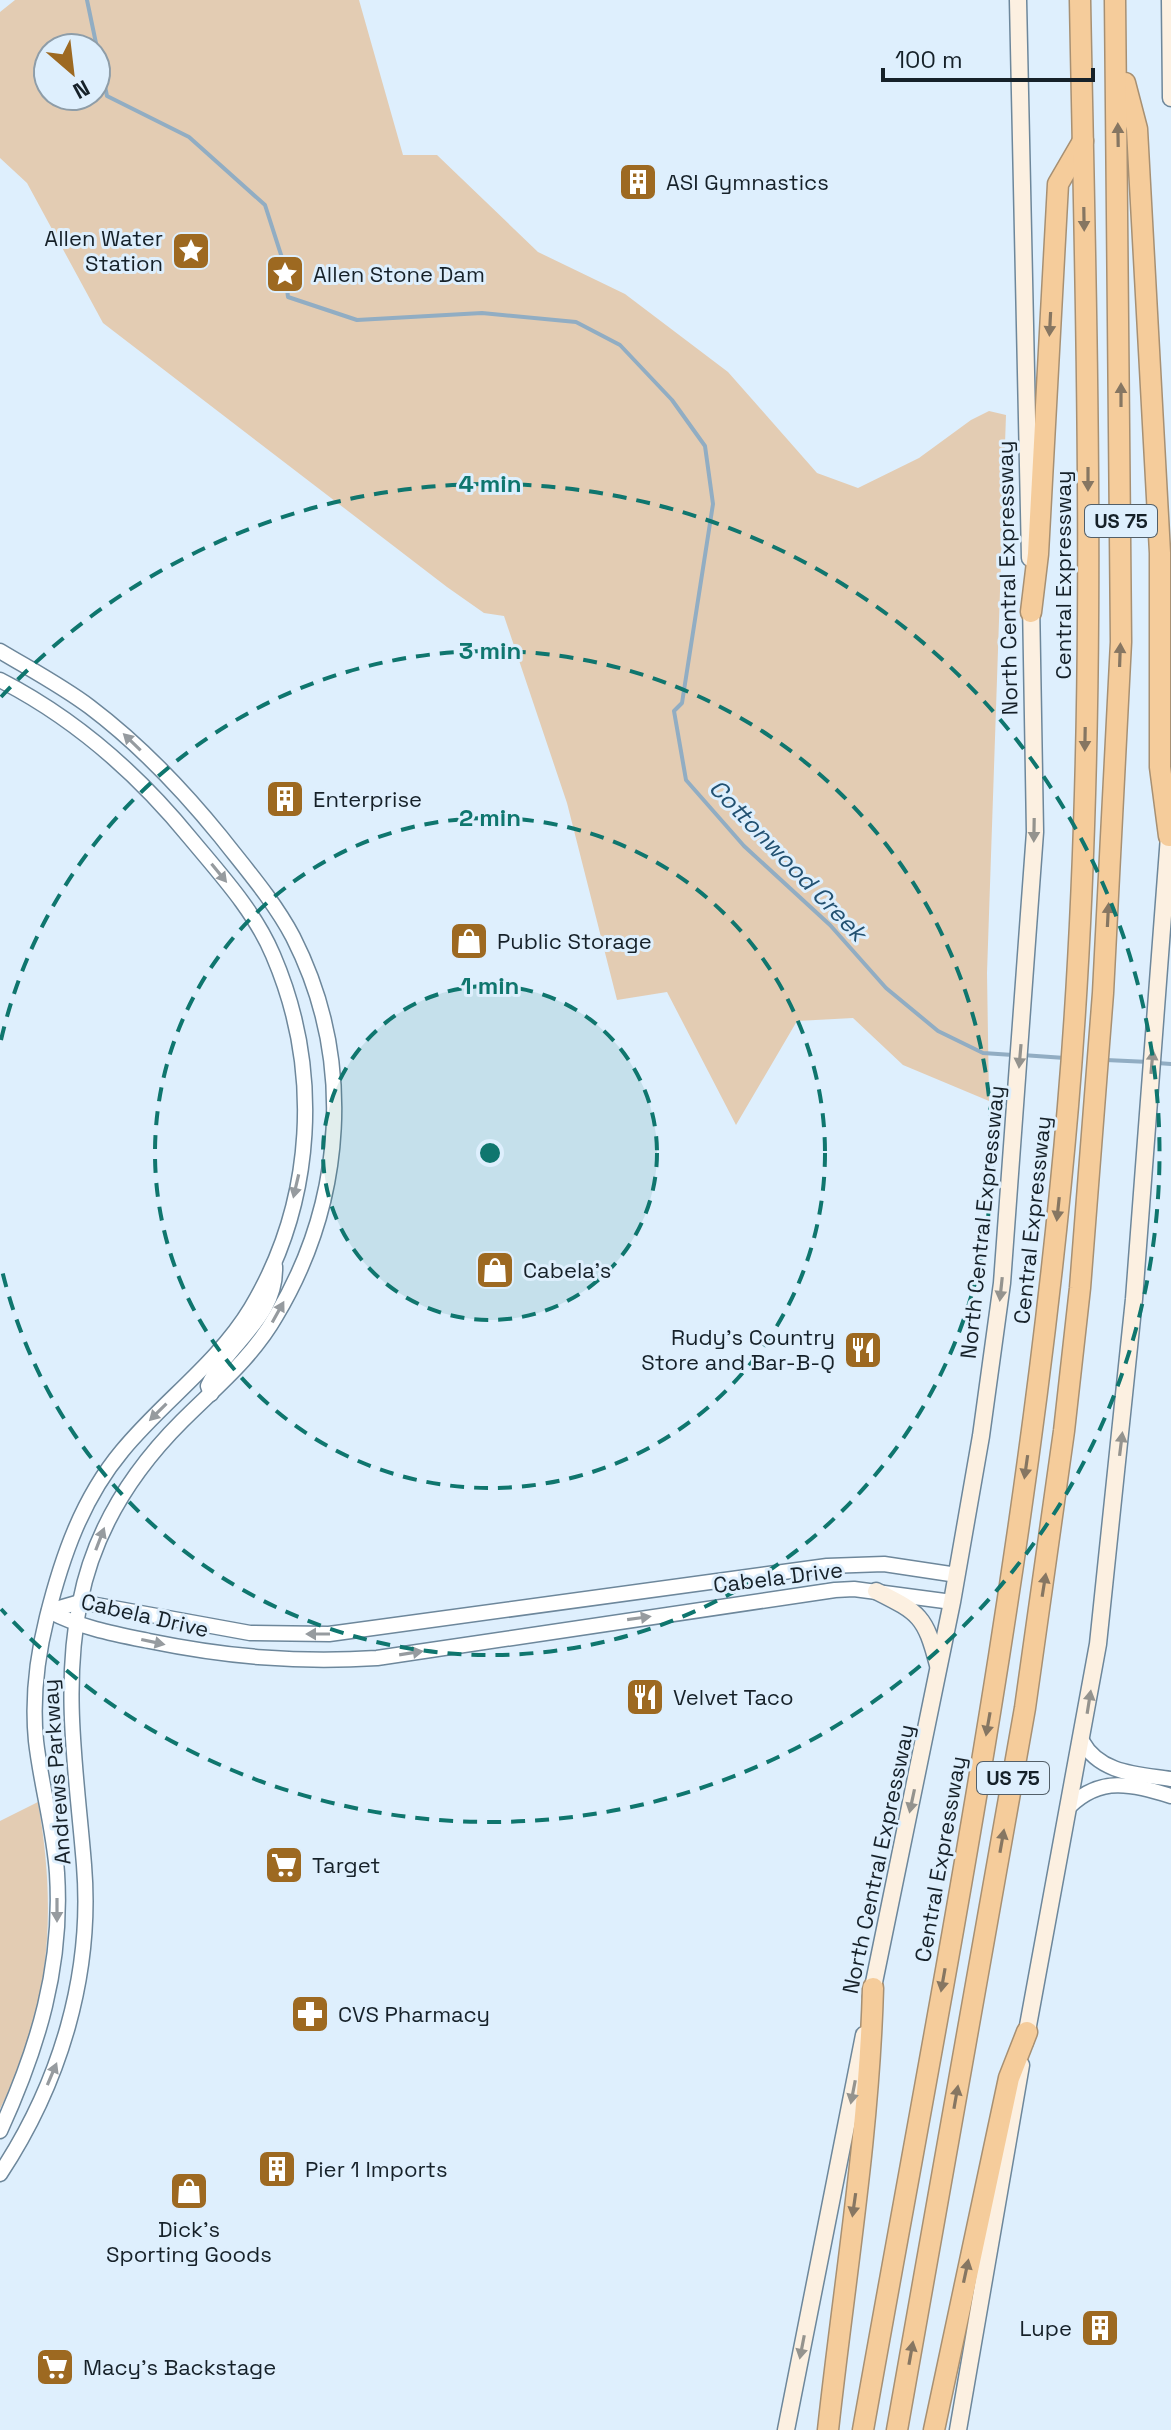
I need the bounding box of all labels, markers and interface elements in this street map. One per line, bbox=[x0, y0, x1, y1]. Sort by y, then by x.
north arrow bbox=[32, 32, 112, 112]
scale bar bbox=[883, 32, 1093, 82]
text: 100 m bbox=[895, 44, 963, 75]
text: N bbox=[68, 74, 94, 105]
one-way arrow bbox=[1112, 122, 1124, 147]
building icon: ASI Gymnastics bbox=[617, 161, 659, 203]
place label: ASI Gymnastics bbox=[666, 168, 829, 196]
one-way arrow bbox=[1078, 207, 1090, 232]
place label: Allen Water Station bbox=[44, 224, 163, 277]
place icon: Allen Water Station bbox=[170, 230, 212, 272]
place icon: Allen Stone Dam bbox=[264, 253, 306, 295]
place label: Allen Stone Dam bbox=[313, 260, 485, 288]
one-way arrow bbox=[1043, 312, 1056, 337]
one-way arrow bbox=[1115, 382, 1127, 407]
street label: North Central Expressway bbox=[991, 440, 1023, 716]
one-way arrow bbox=[1082, 467, 1094, 492]
text: 4 min bbox=[458, 468, 522, 499]
street label: Central Expressway bbox=[1049, 471, 1077, 679]
road number: US 75 bbox=[1085, 505, 1157, 537]
text: 3 min bbox=[459, 635, 521, 666]
one-way arrow bbox=[1114, 642, 1127, 667]
one-way arrow bbox=[1079, 727, 1092, 752]
one-way arrow bbox=[123, 734, 142, 752]
water label: Cottonwood Creek bbox=[703, 772, 876, 950]
building icon: Enterprise bbox=[264, 778, 306, 820]
place label: Enterprise bbox=[313, 785, 422, 813]
text: 2 min bbox=[459, 802, 521, 833]
one-way arrow bbox=[1028, 818, 1040, 843]
one-way arrow bbox=[210, 863, 227, 883]
one-way arrow bbox=[1102, 902, 1115, 927]
shop icon: Public Storage bbox=[448, 920, 490, 962]
place label: Public Storage bbox=[497, 927, 652, 955]
text: 1 min bbox=[461, 970, 519, 1001]
one-way arrow bbox=[1013, 1044, 1026, 1069]
one-way arrow bbox=[1146, 1049, 1159, 1074]
street label: North Central Expressway bbox=[954, 1084, 1010, 1360]
street label: Central Expressway bbox=[1007, 1115, 1057, 1325]
centre of rings bbox=[476, 1139, 504, 1167]
one-way arrow bbox=[290, 1174, 302, 1199]
one-way arrow bbox=[1052, 1197, 1065, 1222]
shop icon: Cabela's bbox=[474, 1249, 516, 1291]
place label: Cabela's bbox=[523, 1256, 611, 1284]
one-way arrow bbox=[994, 1277, 1007, 1302]
one-way arrow bbox=[271, 1301, 285, 1323]
place label: Rudy's Country Store and Bar-B-Q bbox=[641, 1323, 835, 1376]
restaurant icon: Rudy's Country Store and Bar-B-Q bbox=[842, 1329, 884, 1371]
one-way arrow bbox=[149, 1403, 168, 1422]
one-way arrow bbox=[1114, 1431, 1127, 1456]
one-way arrow bbox=[1019, 1455, 1032, 1480]
one-way arrow bbox=[94, 1527, 106, 1551]
street label: Cabela Drive bbox=[712, 1555, 844, 1599]
one-way arrow bbox=[1038, 1572, 1051, 1597]
street label: Cabela Drive bbox=[78, 1587, 212, 1643]
one-way arrow bbox=[627, 1611, 652, 1624]
one-way arrow bbox=[305, 1628, 330, 1640]
one-way arrow bbox=[140, 1636, 165, 1648]
one-way arrow bbox=[398, 1646, 423, 1658]
restaurant icon: Velvet Taco bbox=[624, 1676, 666, 1718]
street label: Andrews Parkway bbox=[36, 1678, 76, 1866]
place label: Velvet Taco bbox=[673, 1683, 794, 1711]
one-way arrow bbox=[1083, 1689, 1095, 1714]
one-way arrow bbox=[981, 1712, 993, 1737]
street label: North Central Expressway bbox=[836, 1722, 920, 1996]
street label: Central Expressway bbox=[908, 1754, 972, 1964]
road number: US 75 bbox=[977, 1762, 1049, 1794]
one-way arrow bbox=[905, 1789, 918, 1814]
one-way arrow bbox=[996, 1828, 1008, 1853]
supermarket icon: Target bbox=[263, 1844, 305, 1886]
place label: Target bbox=[312, 1851, 380, 1879]
one-way arrow bbox=[51, 1898, 63, 1923]
one-way arrow bbox=[936, 1968, 948, 1993]
pharmacy icon: CVS Pharmacy bbox=[289, 1993, 331, 2035]
place label: CVS Pharmacy bbox=[338, 2000, 490, 2028]
one-way arrow bbox=[45, 2062, 58, 2086]
one-way arrow bbox=[846, 2080, 858, 2105]
one-way arrow bbox=[950, 2084, 962, 2109]
building icon: Pier 1 Imports bbox=[256, 2148, 298, 2190]
place label: Pier 1 Imports bbox=[305, 2155, 448, 2183]
shop icon: Dick's Sporting Goods bbox=[168, 2170, 210, 2212]
one-way arrow bbox=[847, 2193, 860, 2218]
place label: Dick's Sporting Goods bbox=[106, 2215, 272, 2268]
one-way arrow bbox=[960, 2259, 973, 2284]
building icon: Lupe bbox=[1079, 2307, 1121, 2349]
place label: Lupe bbox=[1019, 2314, 1072, 2342]
one-way arrow bbox=[796, 2335, 808, 2360]
one-way arrow bbox=[905, 2340, 917, 2365]
supermarket icon: Macy's Backstage bbox=[34, 2346, 76, 2388]
place label: Macy's Backstage bbox=[83, 2353, 276, 2381]

